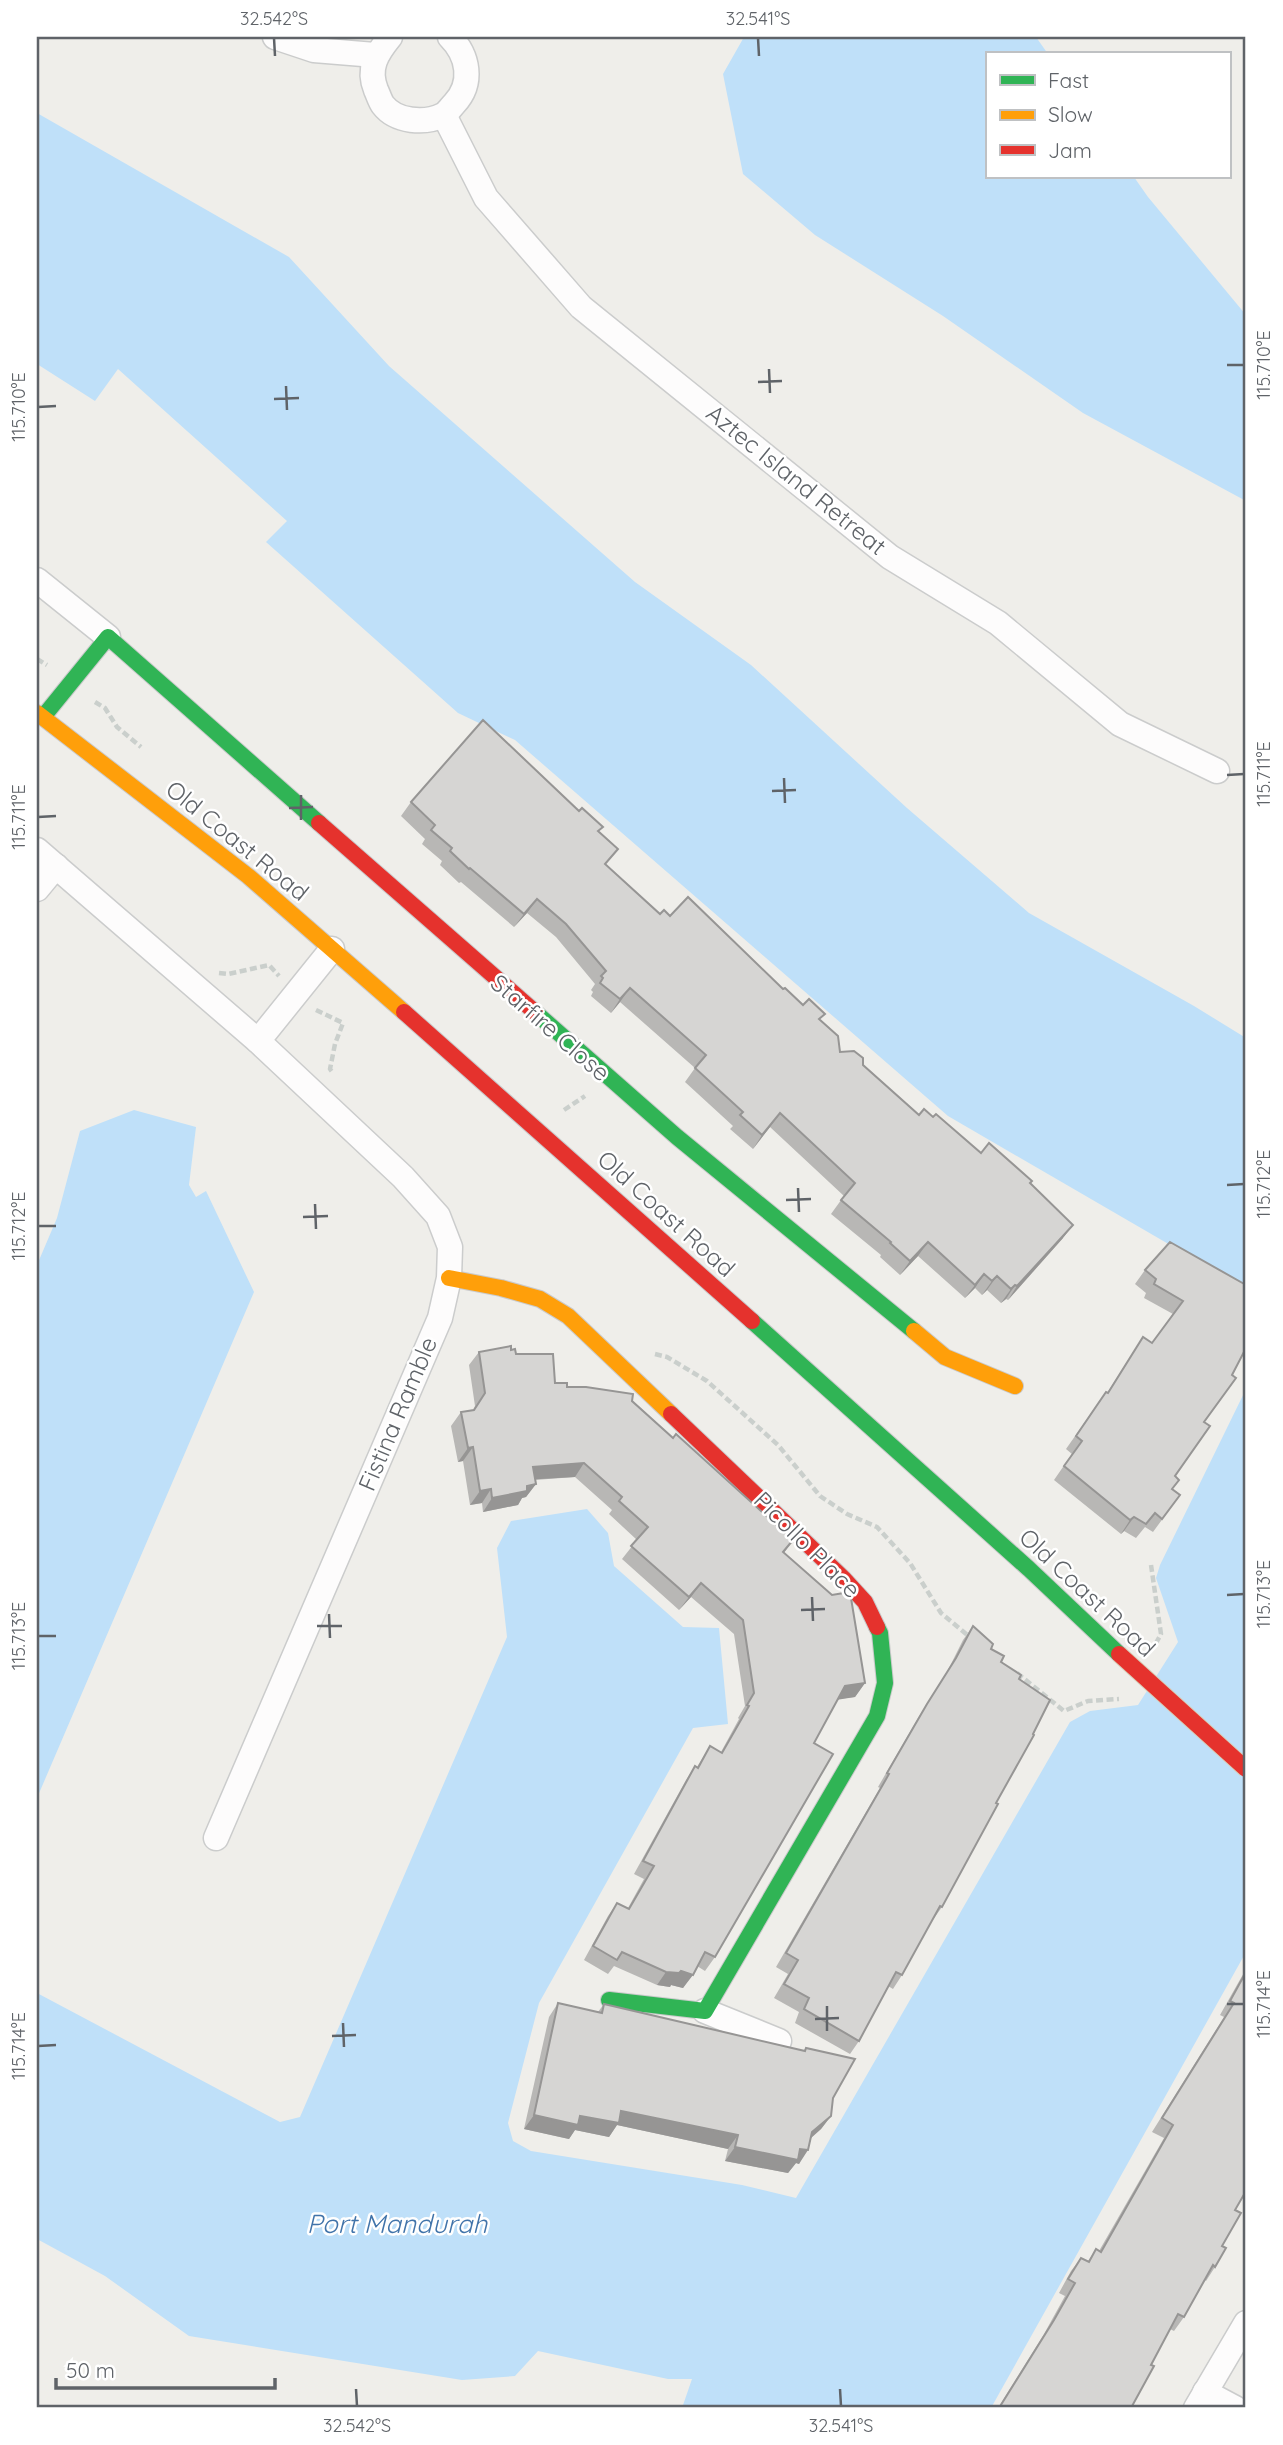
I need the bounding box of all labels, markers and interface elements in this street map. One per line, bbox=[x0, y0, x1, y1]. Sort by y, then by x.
text: 32.542°S bbox=[240, 7, 308, 30]
text: 32.541°S bbox=[726, 7, 790, 30]
legend bbox=[986, 52, 1230, 178]
text: Fast bbox=[1048, 67, 1089, 93]
text: Slow bbox=[1048, 101, 1093, 127]
text: Jam bbox=[1048, 137, 1092, 163]
text: 115.710°E bbox=[1252, 330, 1275, 400]
text: 115.710°E bbox=[7, 372, 30, 442]
street label: Aztec Island Retreat bbox=[701, 398, 893, 561]
text: 115.711°E bbox=[1252, 741, 1275, 807]
street label: Old Coast Road bbox=[160, 774, 315, 907]
text: 115.711°E bbox=[7, 784, 30, 850]
street label: Starfire Close bbox=[485, 967, 616, 1087]
street label: Old Coast Road bbox=[592, 1144, 742, 1283]
text: 115.712°E bbox=[1252, 1150, 1275, 1218]
text: 115.712°E bbox=[7, 1192, 30, 1260]
street label: Fistina Ramble bbox=[351, 1332, 443, 1495]
street label: Picollo Place bbox=[748, 1485, 867, 1604]
street label: Old Coast Road bbox=[1013, 1522, 1162, 1663]
text: 115.713°E bbox=[1252, 1560, 1275, 1628]
text: 115.713°E bbox=[7, 1602, 30, 1670]
text: 115.714°E bbox=[1252, 1970, 1275, 2038]
text: 115.714°E bbox=[7, 2012, 30, 2080]
water label: Port Mandurah bbox=[307, 2207, 488, 2240]
scale bar bbox=[56, 2347, 275, 2391]
text: 50 m bbox=[66, 2357, 115, 2383]
text: 32.542°S bbox=[323, 2414, 391, 2437]
text: 32.541°S bbox=[809, 2414, 873, 2437]

